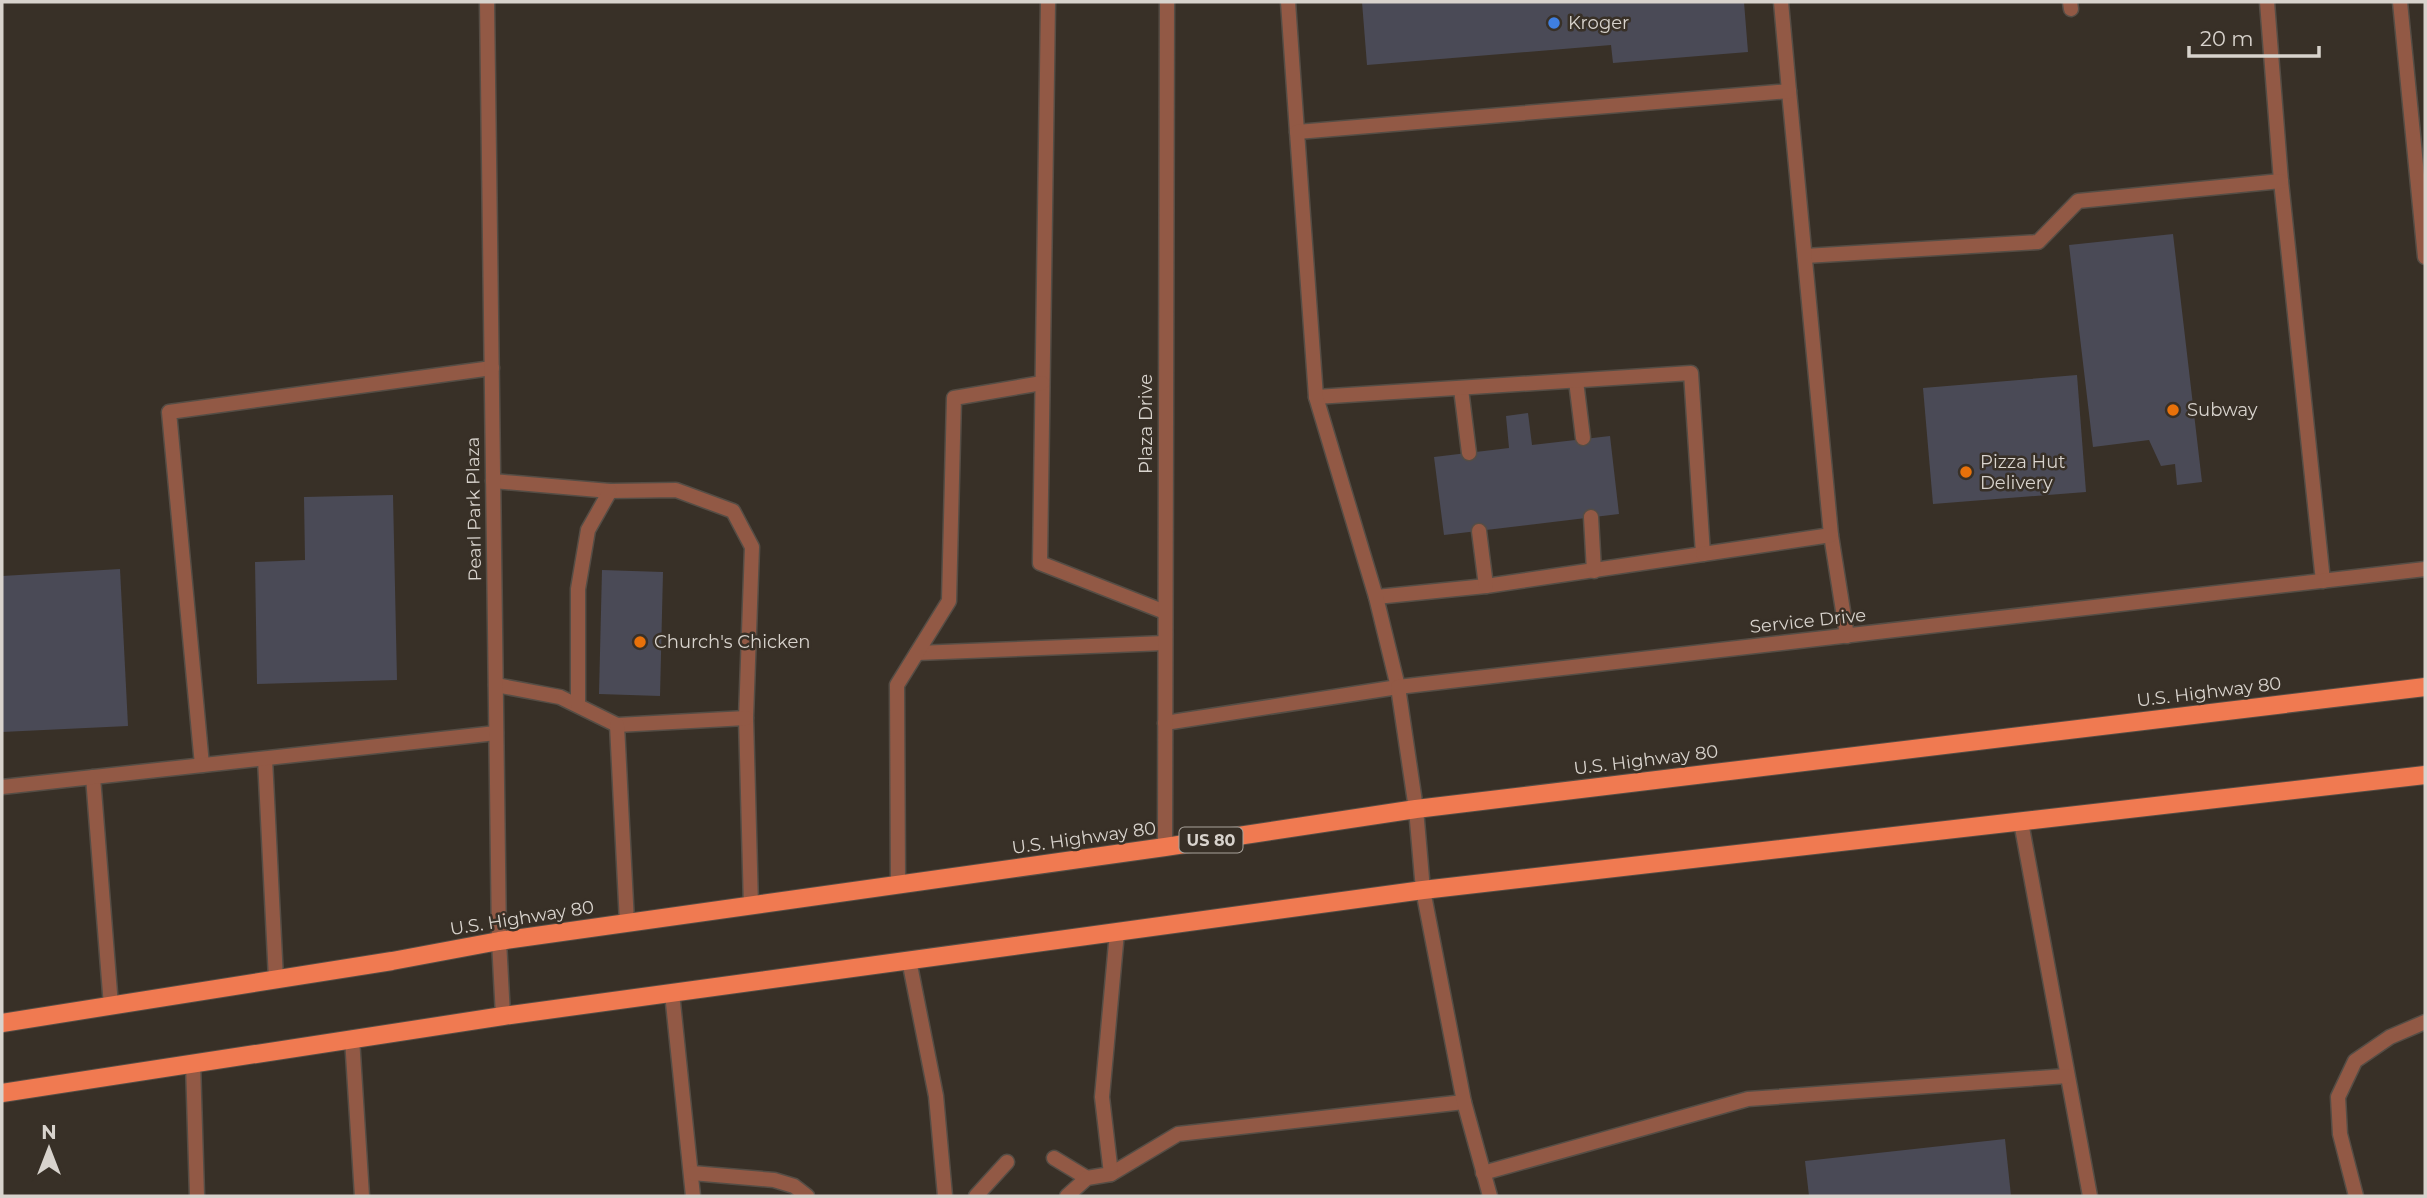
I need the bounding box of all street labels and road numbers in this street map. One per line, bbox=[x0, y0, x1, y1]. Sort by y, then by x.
street label: Plaza Drive bbox=[1135, 374, 1157, 474]
street label: Pearl Park Plaza bbox=[462, 437, 486, 581]
street label: Service Drive bbox=[1749, 604, 1867, 638]
street label: U.S. Highway 80 bbox=[2135, 672, 2283, 712]
street label: U.S. Highway 80 bbox=[1572, 740, 1720, 780]
street label: U.S. Highway 80 bbox=[1010, 817, 1158, 859]
road number: US 80 bbox=[1180, 828, 1242, 852]
street label: U.S. Highway 80 bbox=[448, 896, 596, 940]

